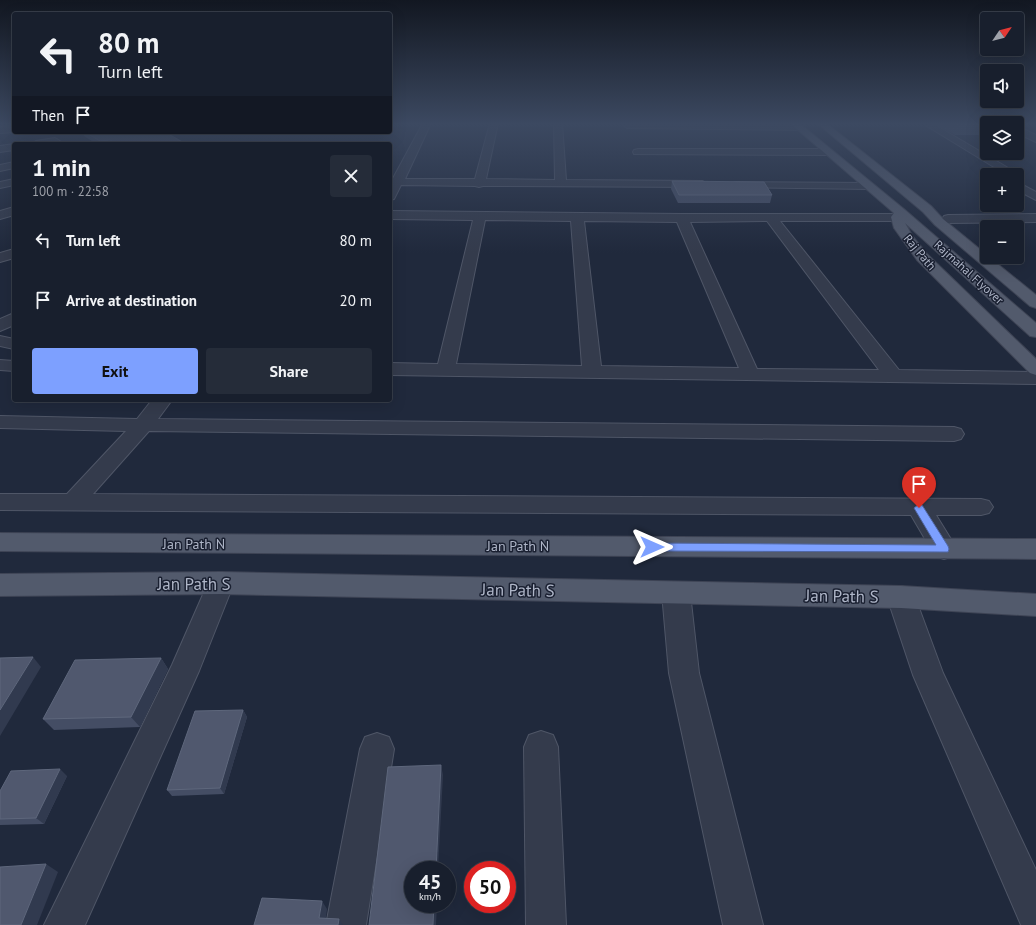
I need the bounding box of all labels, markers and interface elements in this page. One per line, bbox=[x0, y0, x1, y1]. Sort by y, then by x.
north arrow bbox=[980, 12, 1024, 56]
map controls bbox=[980, 12, 1024, 264]
text: 80 m bbox=[98, 24, 159, 61]
icon: left bbox=[32, 28, 84, 80]
text: Turn left bbox=[98, 60, 163, 83]
button: sound bbox=[980, 64, 1024, 108]
icon: arrive bbox=[72, 104, 94, 126]
text: Then bbox=[32, 106, 64, 125]
button: layers bbox=[980, 116, 1024, 160]
text: 1 min bbox=[32, 152, 91, 183]
button: close bbox=[330, 155, 372, 197]
button: + bbox=[980, 168, 1024, 212]
text: 100 m · 22:58 bbox=[32, 183, 109, 200]
button: − bbox=[980, 220, 1024, 264]
icon: left bbox=[32, 229, 54, 251]
text: Turn left bbox=[66, 231, 120, 250]
text: 80 m bbox=[339, 231, 372, 250]
street label: Raj Path bbox=[901, 231, 939, 273]
street label: Rajmahal Flyover bbox=[931, 237, 1007, 307]
icon: arrive bbox=[32, 289, 54, 311]
text: Arrive at destination bbox=[66, 291, 197, 310]
text: 20 m bbox=[339, 291, 372, 310]
button: Exit bbox=[32, 348, 198, 394]
button: Share bbox=[206, 348, 372, 394]
pin bbox=[902, 467, 936, 508]
icon: arrive bbox=[908, 473, 930, 495]
position arrow bbox=[631, 526, 673, 568]
street label: Jan Path N bbox=[162, 535, 225, 553]
street label: Jan Path N bbox=[486, 537, 549, 555]
street label: Jan Path S bbox=[156, 573, 231, 595]
street label: Jan Path S bbox=[480, 578, 555, 602]
street label: Jan Path S bbox=[804, 584, 879, 608]
speed limit sign: 50 bbox=[464, 861, 516, 913]
text: 45 bbox=[419, 869, 441, 895]
text: km/h bbox=[419, 890, 441, 903]

